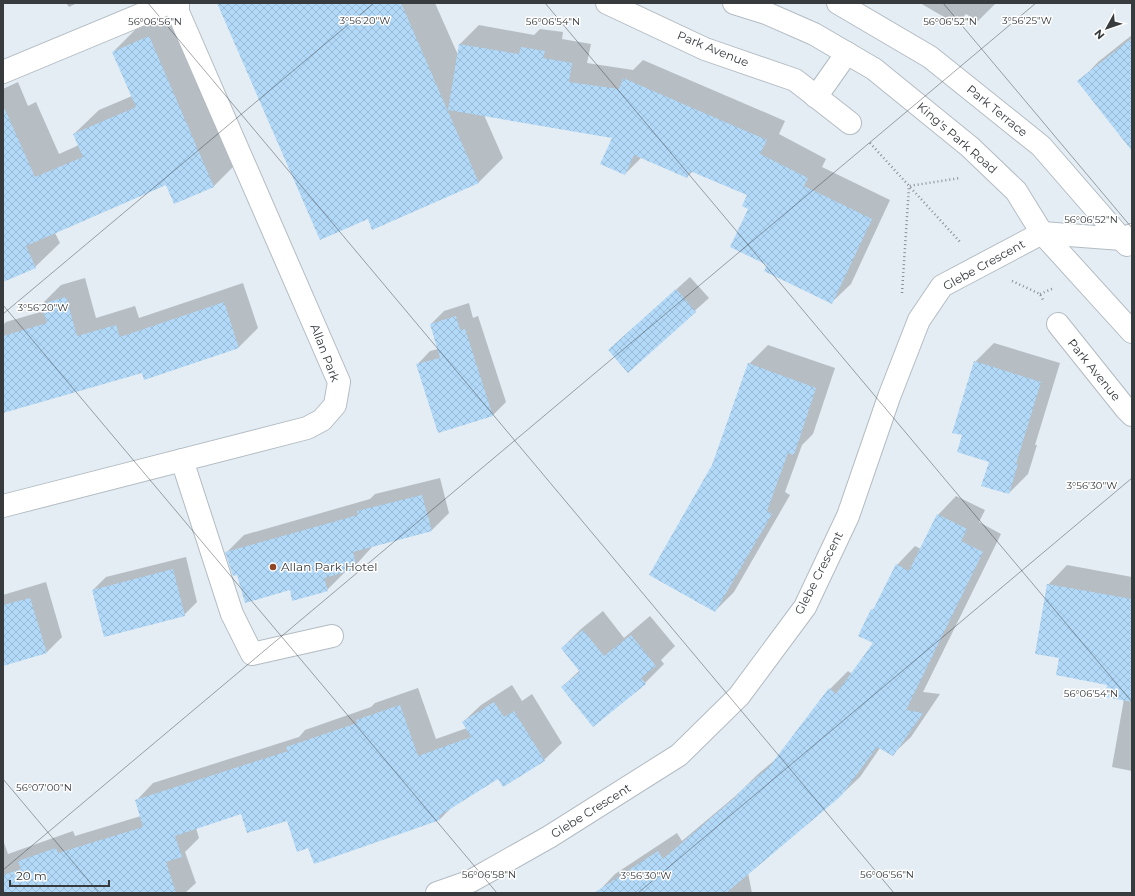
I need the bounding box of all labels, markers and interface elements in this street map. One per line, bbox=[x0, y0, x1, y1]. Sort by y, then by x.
north arrow bbox=[1087, 8, 1127, 48]
text: 3°56'20"W bbox=[340, 14, 390, 27]
text: 3°56'25"W bbox=[1002, 14, 1052, 27]
text: 56°06'56"N bbox=[128, 15, 182, 28]
text: 56°06'54"N bbox=[526, 15, 580, 28]
text: 56°06'52"N bbox=[923, 15, 977, 28]
street label: Park Avenue bbox=[675, 27, 751, 70]
text: N bbox=[1091, 27, 1108, 42]
street label: Park Terrace bbox=[964, 81, 1031, 140]
street label: King's Park Road bbox=[914, 99, 1001, 177]
text: 56°06'52"N bbox=[1064, 213, 1118, 226]
street label: Glebe Crescent bbox=[940, 236, 1027, 293]
text: 3°56'20"W bbox=[18, 301, 68, 314]
street label: Allan Park bbox=[308, 322, 344, 385]
street label: Park Avenue bbox=[1065, 335, 1124, 404]
text: 3°56'30"W bbox=[1067, 479, 1117, 492]
street label: Glebe Crescent bbox=[791, 529, 846, 617]
place label: Allan Park Hotel bbox=[281, 559, 377, 574]
marker: Allan Park Hotel bbox=[268, 562, 278, 572]
text: 56°06'54"N bbox=[1064, 687, 1118, 700]
street label: Glebe Crescent bbox=[548, 780, 634, 841]
text: 56°07'00"N bbox=[16, 781, 72, 794]
scale bar bbox=[10, 862, 109, 888]
text: 20 m bbox=[16, 868, 47, 883]
text: 56°06'58"N bbox=[462, 868, 516, 881]
text: 56°06'56"N bbox=[860, 868, 914, 881]
text: 3°56'30"W bbox=[621, 869, 671, 882]

